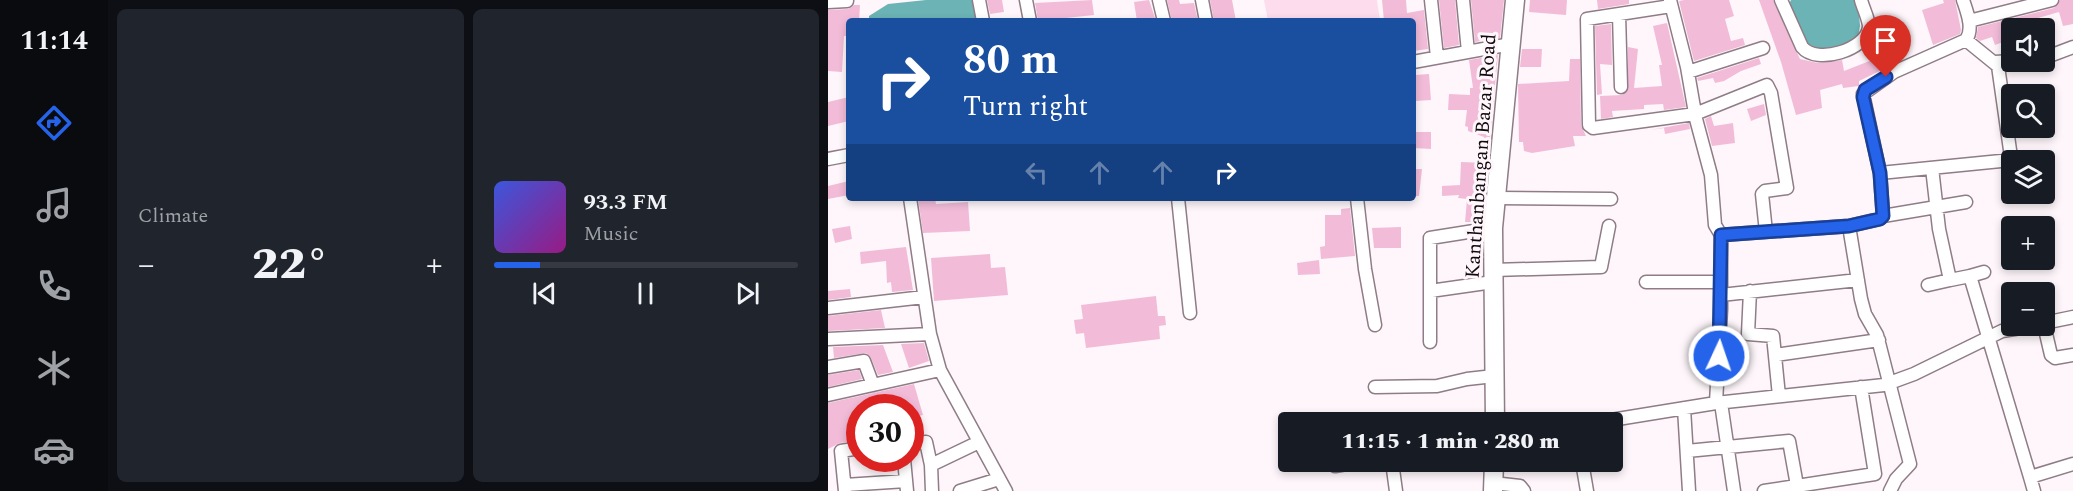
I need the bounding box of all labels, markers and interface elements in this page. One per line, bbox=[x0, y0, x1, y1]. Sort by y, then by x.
pin bbox=[1860, 15, 1911, 77]
map controls bbox=[2001, 18, 2055, 336]
button: sound bbox=[2001, 18, 2055, 72]
text: 11:14 bbox=[20, 20, 88, 62]
icon: arrive bbox=[1869, 24, 1902, 57]
text: 80 m bbox=[963, 29, 1058, 92]
street label: Kanthanbangan Bazar Road bbox=[1457, 33, 1505, 279]
icon: right bbox=[864, 42, 942, 120]
button: search bbox=[2001, 84, 2055, 138]
text: Turn right bbox=[963, 86, 1088, 128]
icon: directions bbox=[33, 102, 75, 144]
button: layers bbox=[2001, 150, 2055, 204]
icon: left bbox=[1020, 156, 1053, 189]
icon: ahead bbox=[1083, 156, 1116, 189]
icon: ahead bbox=[1146, 156, 1179, 189]
icon: right bbox=[1209, 156, 1242, 189]
icon: music bbox=[33, 184, 75, 226]
text: 93.3 FM bbox=[584, 186, 668, 219]
text: Climate bbox=[138, 201, 208, 231]
button: + bbox=[2001, 216, 2055, 270]
text: Music bbox=[584, 219, 638, 249]
text: 22° bbox=[252, 230, 329, 299]
text: − bbox=[138, 240, 155, 290]
text: + bbox=[426, 240, 442, 290]
icon: phone bbox=[33, 265, 75, 307]
icon: previous bbox=[528, 277, 561, 310]
icon: pause bbox=[629, 277, 662, 310]
icon: next bbox=[731, 277, 764, 310]
button: − bbox=[2001, 282, 2055, 336]
position arrow bbox=[1687, 324, 1751, 388]
icon: climate bbox=[33, 347, 75, 389]
speed limit sign: 30 bbox=[846, 394, 924, 472]
text: 11:15 · 1 min · 280 m bbox=[1341, 425, 1560, 458]
icon: car bbox=[33, 429, 75, 471]

